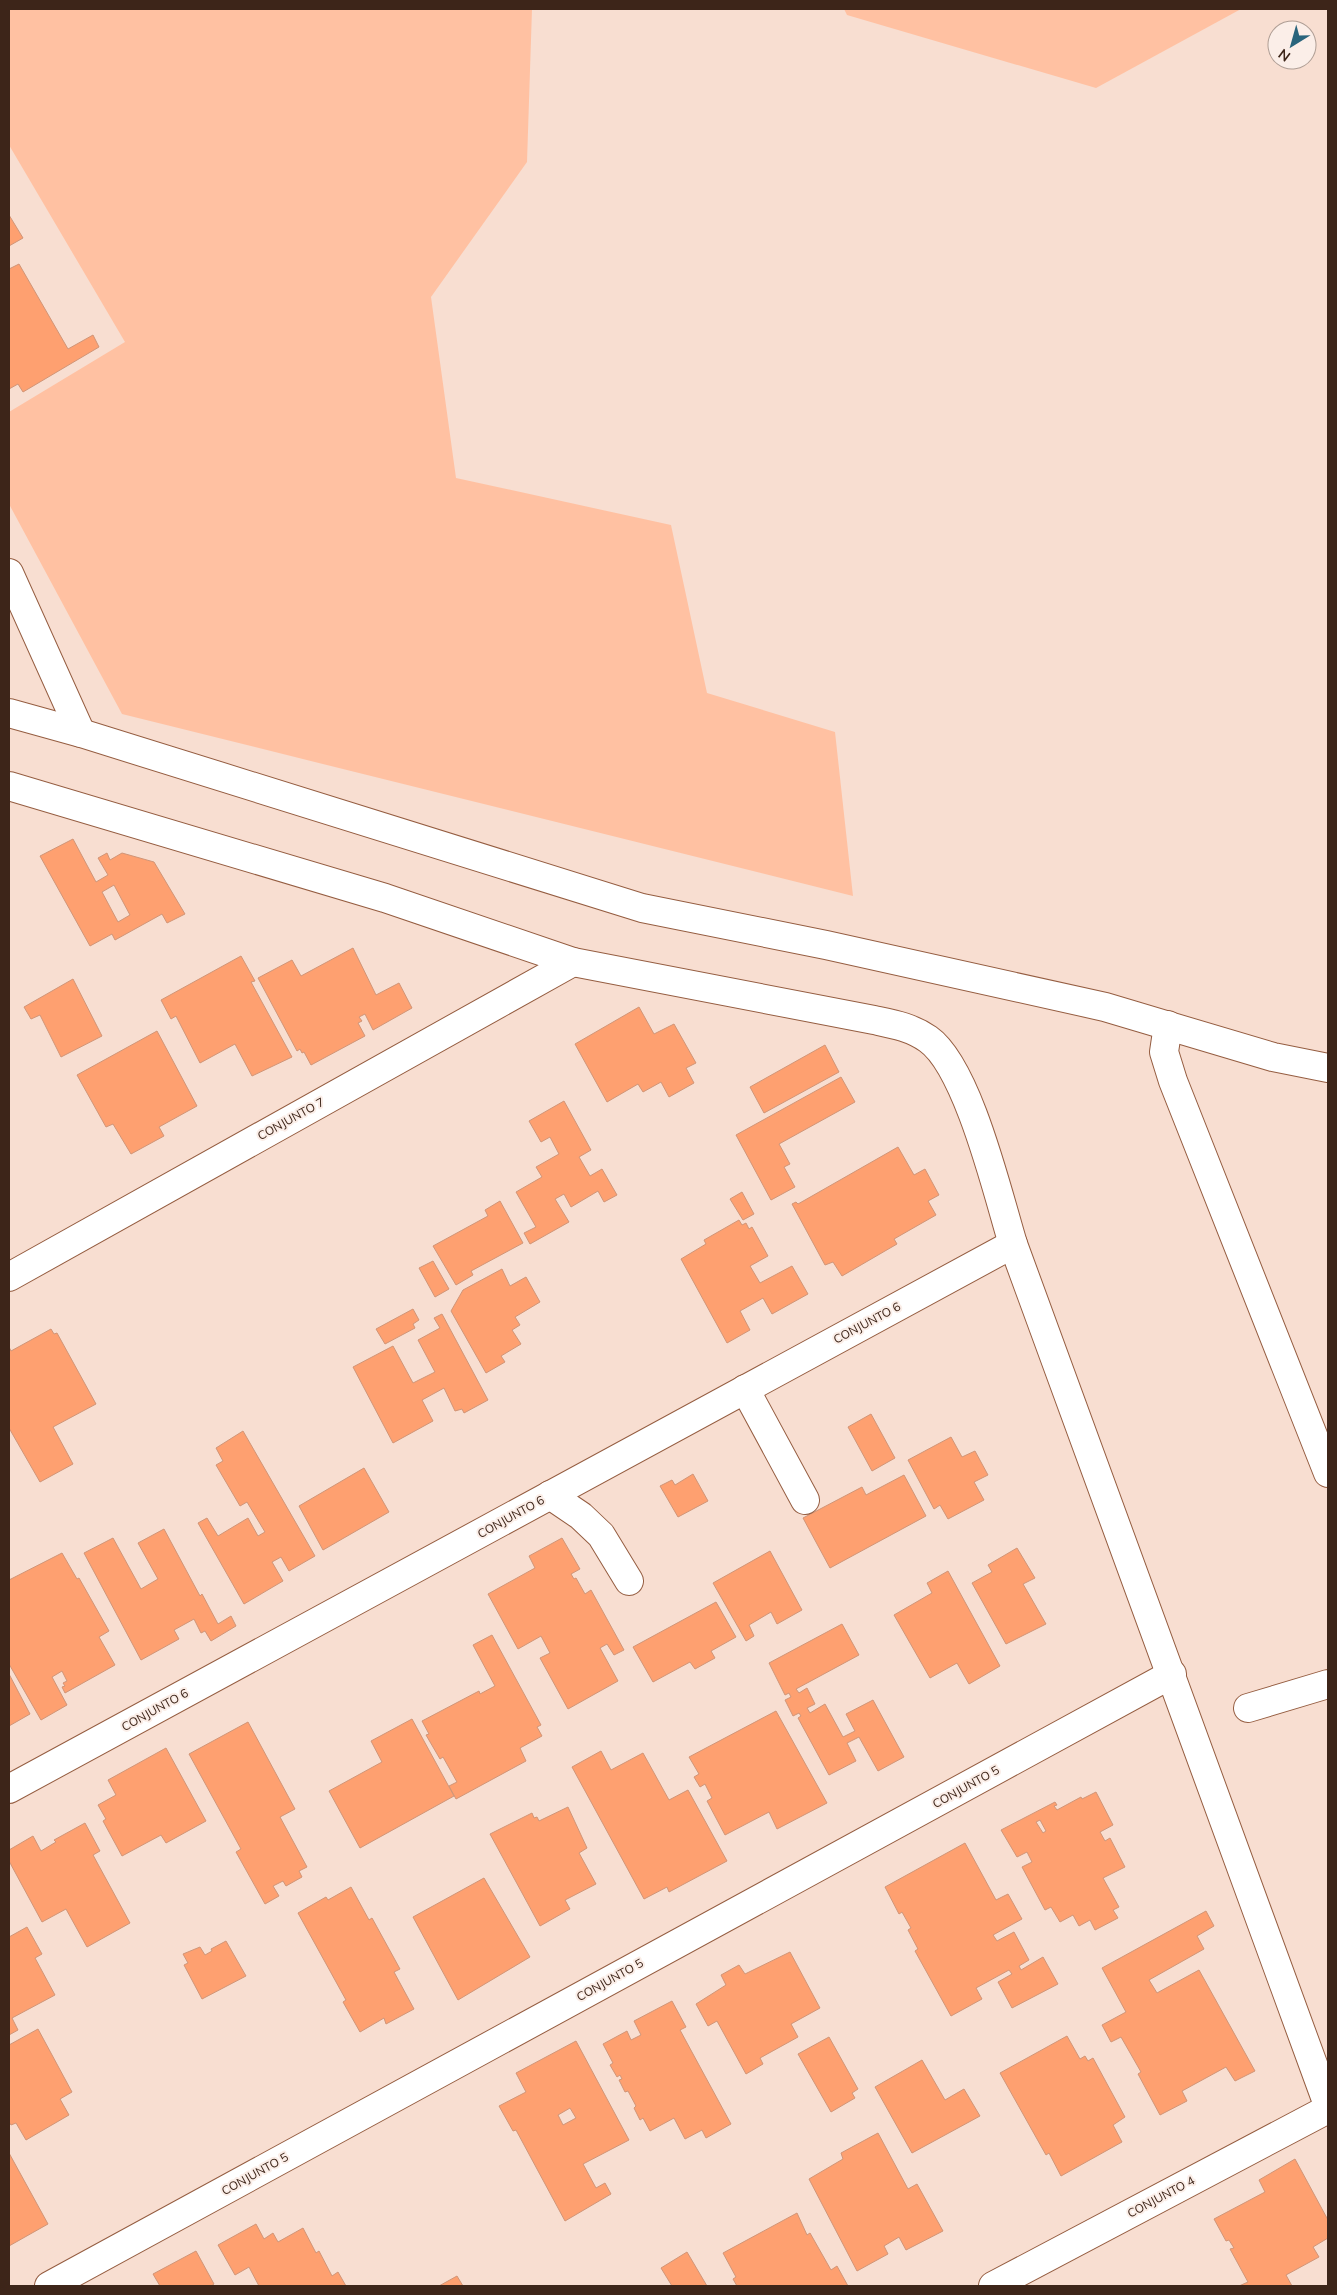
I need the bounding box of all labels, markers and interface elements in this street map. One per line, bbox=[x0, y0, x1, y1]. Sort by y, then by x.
north arrow bbox=[1267, 20, 1317, 70]
text: N bbox=[1275, 45, 1294, 66]
street label: CONJUNTO 7 bbox=[255, 1094, 327, 1143]
street label: CONJUNTO 6 bbox=[830, 1299, 903, 1347]
street label: CONJUNTO 6 bbox=[475, 1492, 547, 1541]
street label: CONJUNTO 6 bbox=[119, 1685, 191, 1734]
street label: CONJUNTO 5 bbox=[930, 1762, 1002, 1811]
street label: CONJUNTO 5 bbox=[574, 1955, 646, 2004]
street label: CONJUNTO 5 bbox=[219, 2149, 291, 2198]
street label: CONJUNTO 4 bbox=[1124, 2173, 1197, 2221]

